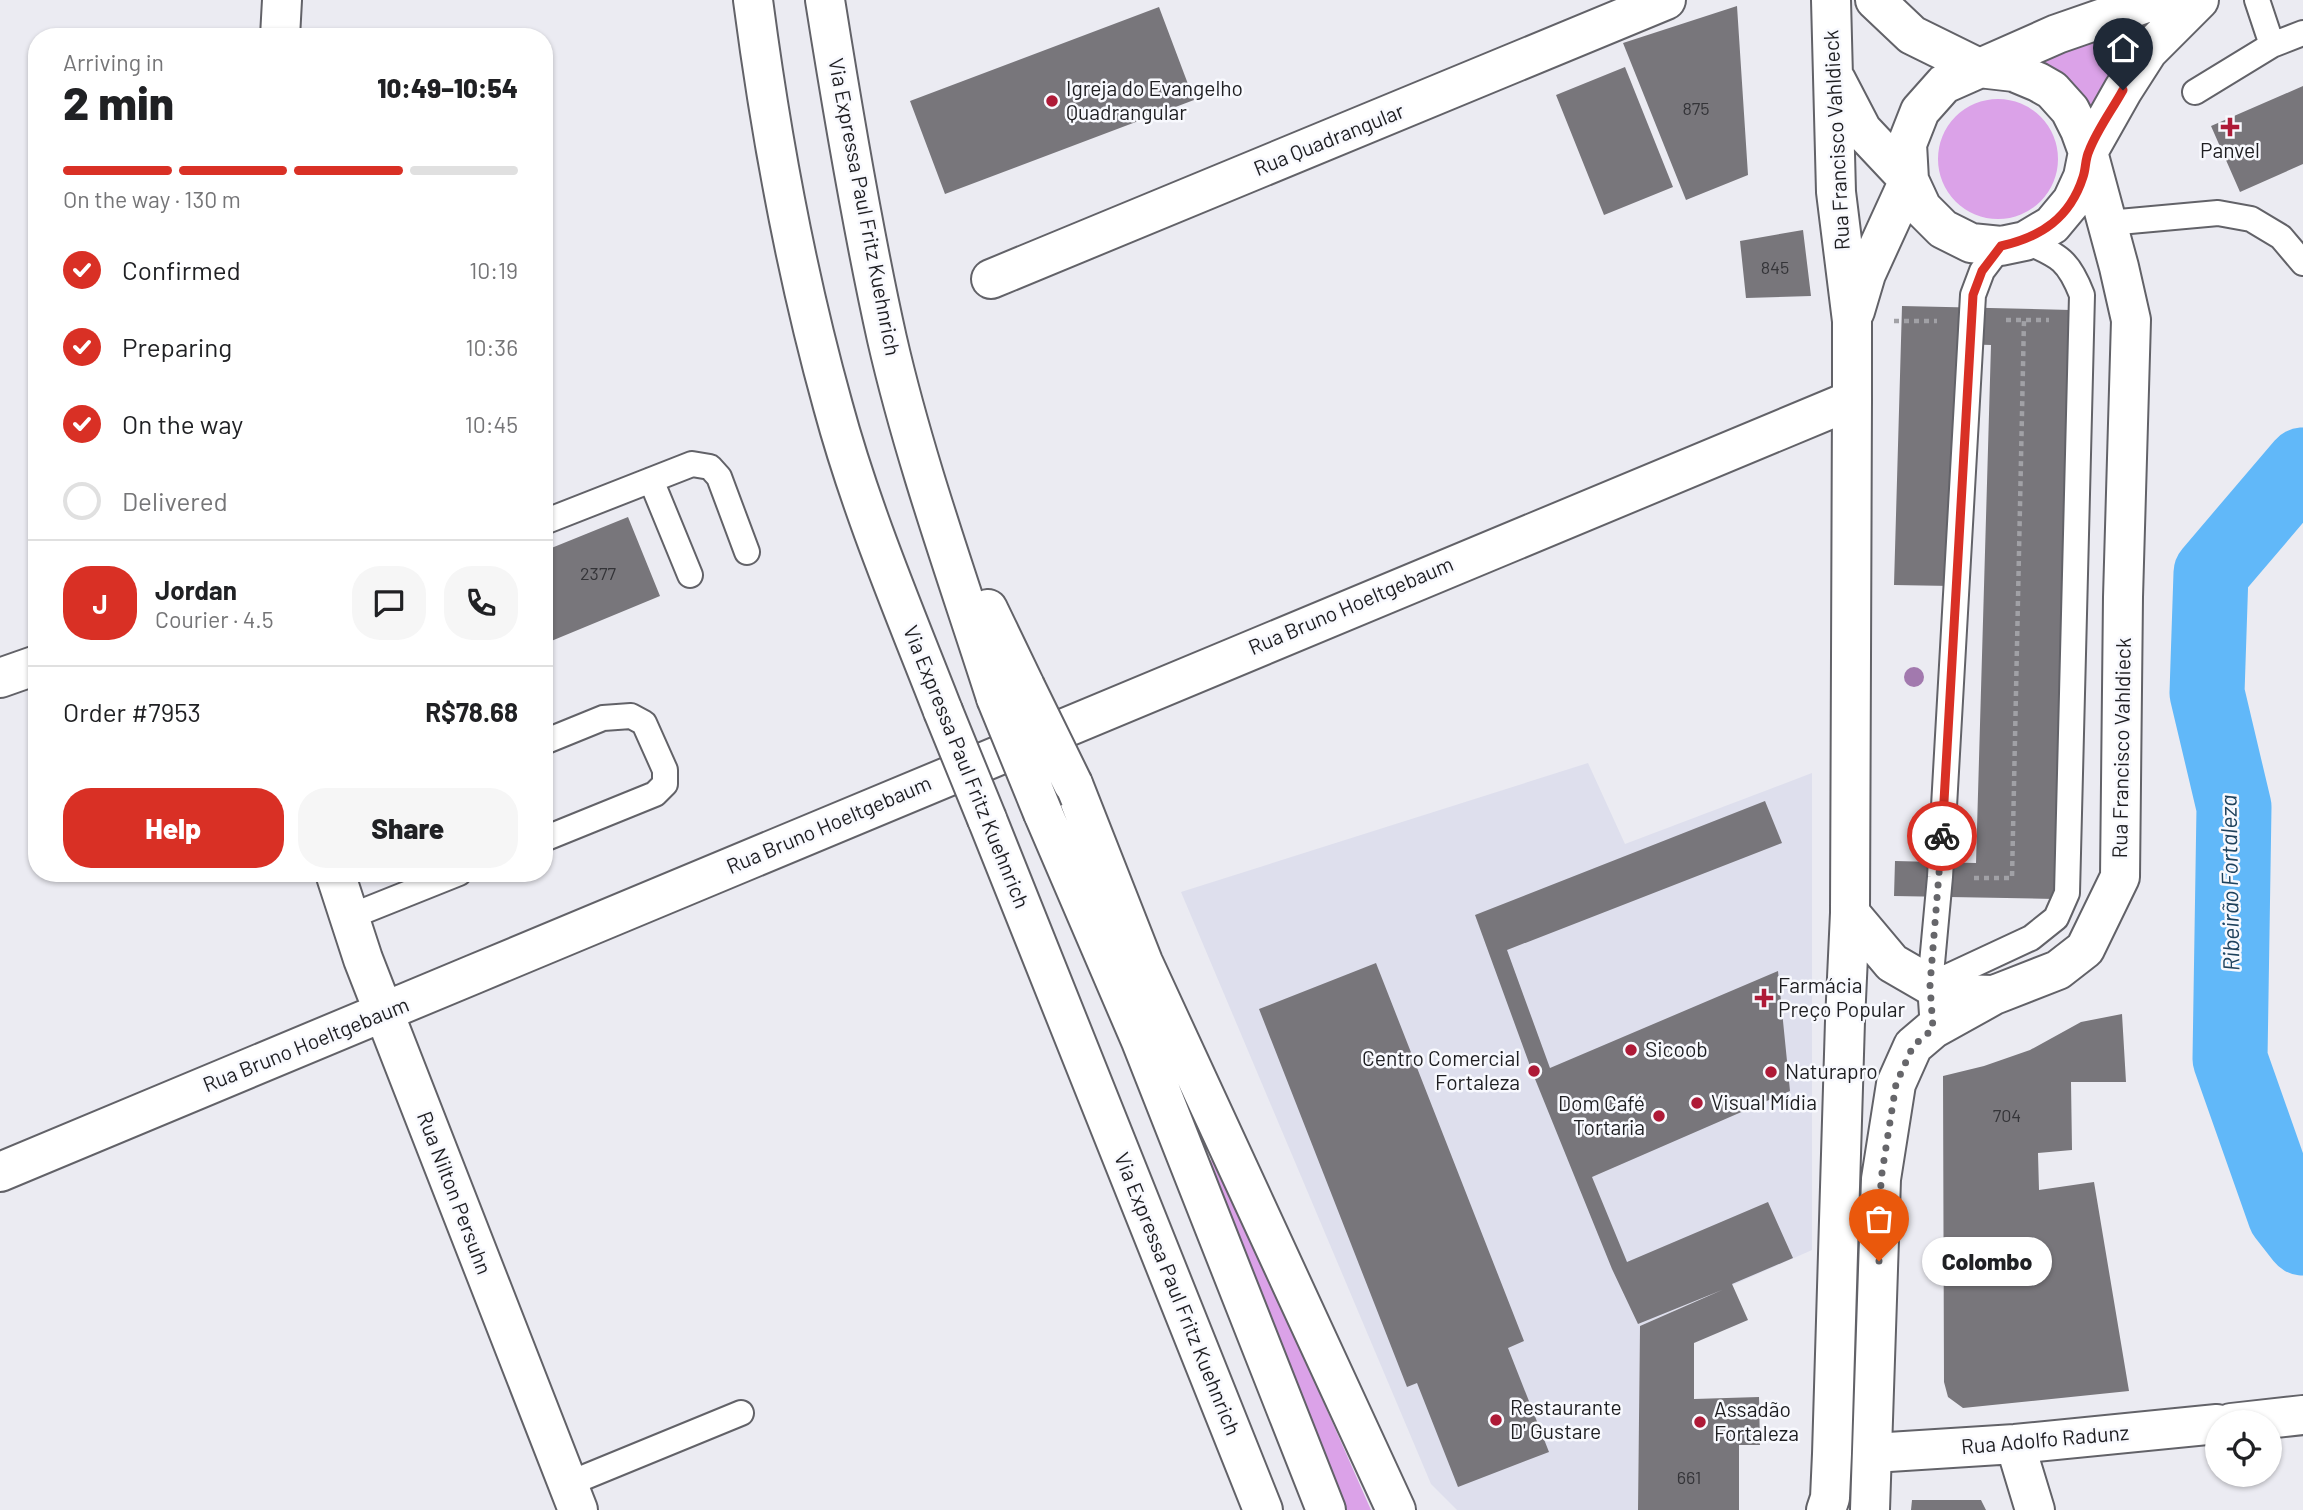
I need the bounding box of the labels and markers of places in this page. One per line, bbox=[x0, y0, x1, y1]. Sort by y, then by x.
pin bbox=[2093, 18, 2153, 90]
place label: Igreja do Evangelho Quadrangular bbox=[1066, 75, 1243, 124]
marker: Igreja do Evangelho Quadrangular bbox=[1044, 93, 1060, 109]
marker: Panvel bbox=[2222, 119, 2238, 135]
place label: Panvel bbox=[2200, 137, 2260, 162]
place label: Farmácia Preço Popular bbox=[1778, 972, 1906, 1021]
marker: Farmácia Preço Popular bbox=[1756, 990, 1772, 1006]
place label: Sicoob bbox=[1645, 1036, 1708, 1061]
marker: Sicoob bbox=[1623, 1042, 1639, 1058]
place label: Centro Comercial Fortaleza bbox=[1362, 1045, 1520, 1094]
place label: Naturapro bbox=[1785, 1058, 1878, 1083]
marker: Centro Comercial Fortaleza bbox=[1526, 1063, 1542, 1079]
marker: Naturapro bbox=[1763, 1064, 1779, 1080]
place label: Visual Mídia bbox=[1711, 1089, 1817, 1114]
place label: Dom Café Tortaria bbox=[1558, 1090, 1645, 1139]
marker: Visual Mídia bbox=[1689, 1095, 1705, 1111]
marker: Dom Café Tortaria bbox=[1651, 1108, 1667, 1124]
pin bbox=[1849, 1189, 1909, 1261]
callout: Colombo bbox=[1921, 1236, 2050, 1286]
place label: Restaurante D' Gustare bbox=[1510, 1394, 1622, 1443]
place label: Assadão Fortaleza bbox=[1714, 1396, 1799, 1445]
marker: Restaurante D' Gustare bbox=[1488, 1412, 1504, 1428]
marker: Assadão Fortaleza bbox=[1692, 1414, 1708, 1430]

